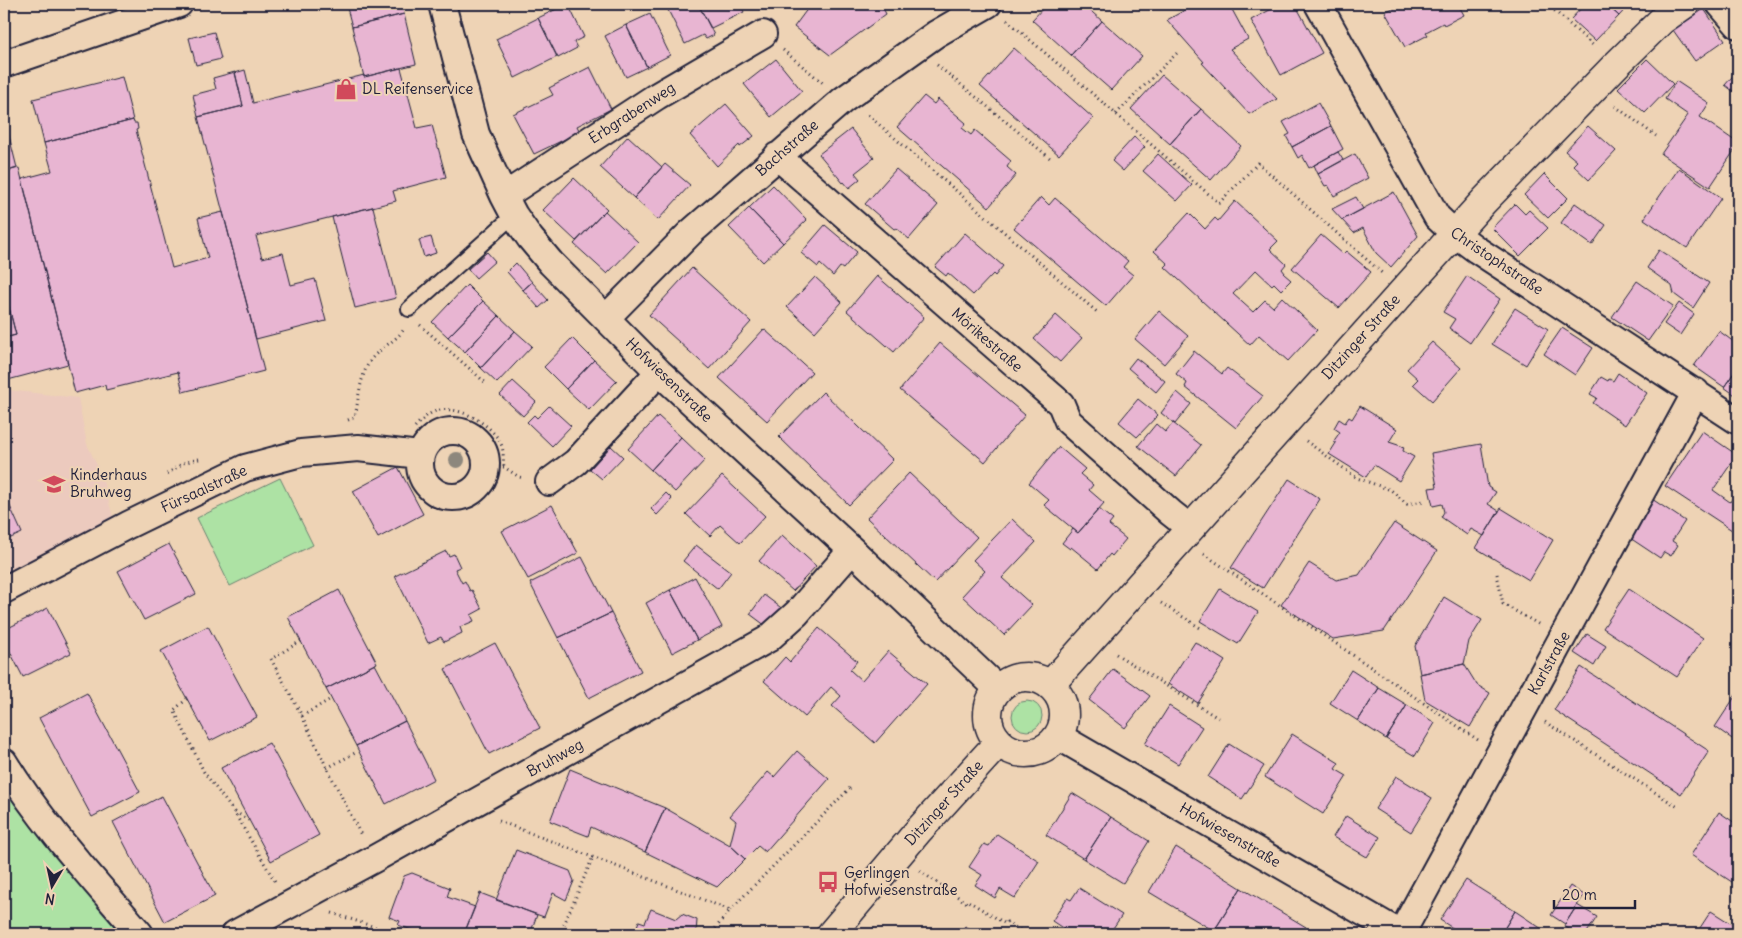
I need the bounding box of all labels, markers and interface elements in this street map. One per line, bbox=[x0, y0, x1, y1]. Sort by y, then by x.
shop icon: DL Reifenservice bbox=[333, 76, 359, 102]
street label: Erbgrabenweg bbox=[585, 78, 679, 148]
place label: DL Reifenservice bbox=[362, 79, 473, 98]
street label: Bachstraße bbox=[751, 115, 822, 180]
street label: Christophstraße bbox=[1447, 222, 1547, 299]
street label: Ditzinger Straße bbox=[1317, 290, 1404, 383]
street label: Mörikestraße bbox=[948, 304, 1027, 376]
street label: Hofwiesenstraße bbox=[622, 333, 717, 426]
street label: Fürsaalstraße bbox=[158, 460, 250, 517]
place label: Kinderhaus Bruhweg bbox=[70, 465, 147, 501]
school or university icon: Kinderhaus Bruhweg bbox=[41, 471, 67, 497]
street label: Karlstraße bbox=[1523, 628, 1574, 698]
street label: Bruhweg bbox=[523, 734, 586, 781]
street label: Ditzinger Straße bbox=[900, 756, 987, 849]
street label: Hofwiesenstraße bbox=[1176, 798, 1284, 871]
north arrow bbox=[28, 860, 78, 910]
place label: Gerlingen Hofwiesenstraße bbox=[844, 863, 958, 899]
bus stop icon: Gerlingen Hofwiesenstraße bbox=[815, 869, 841, 895]
scale bar bbox=[1554, 878, 1636, 910]
text: 20 m bbox=[1562, 885, 1597, 904]
text: N bbox=[44, 889, 56, 908]

